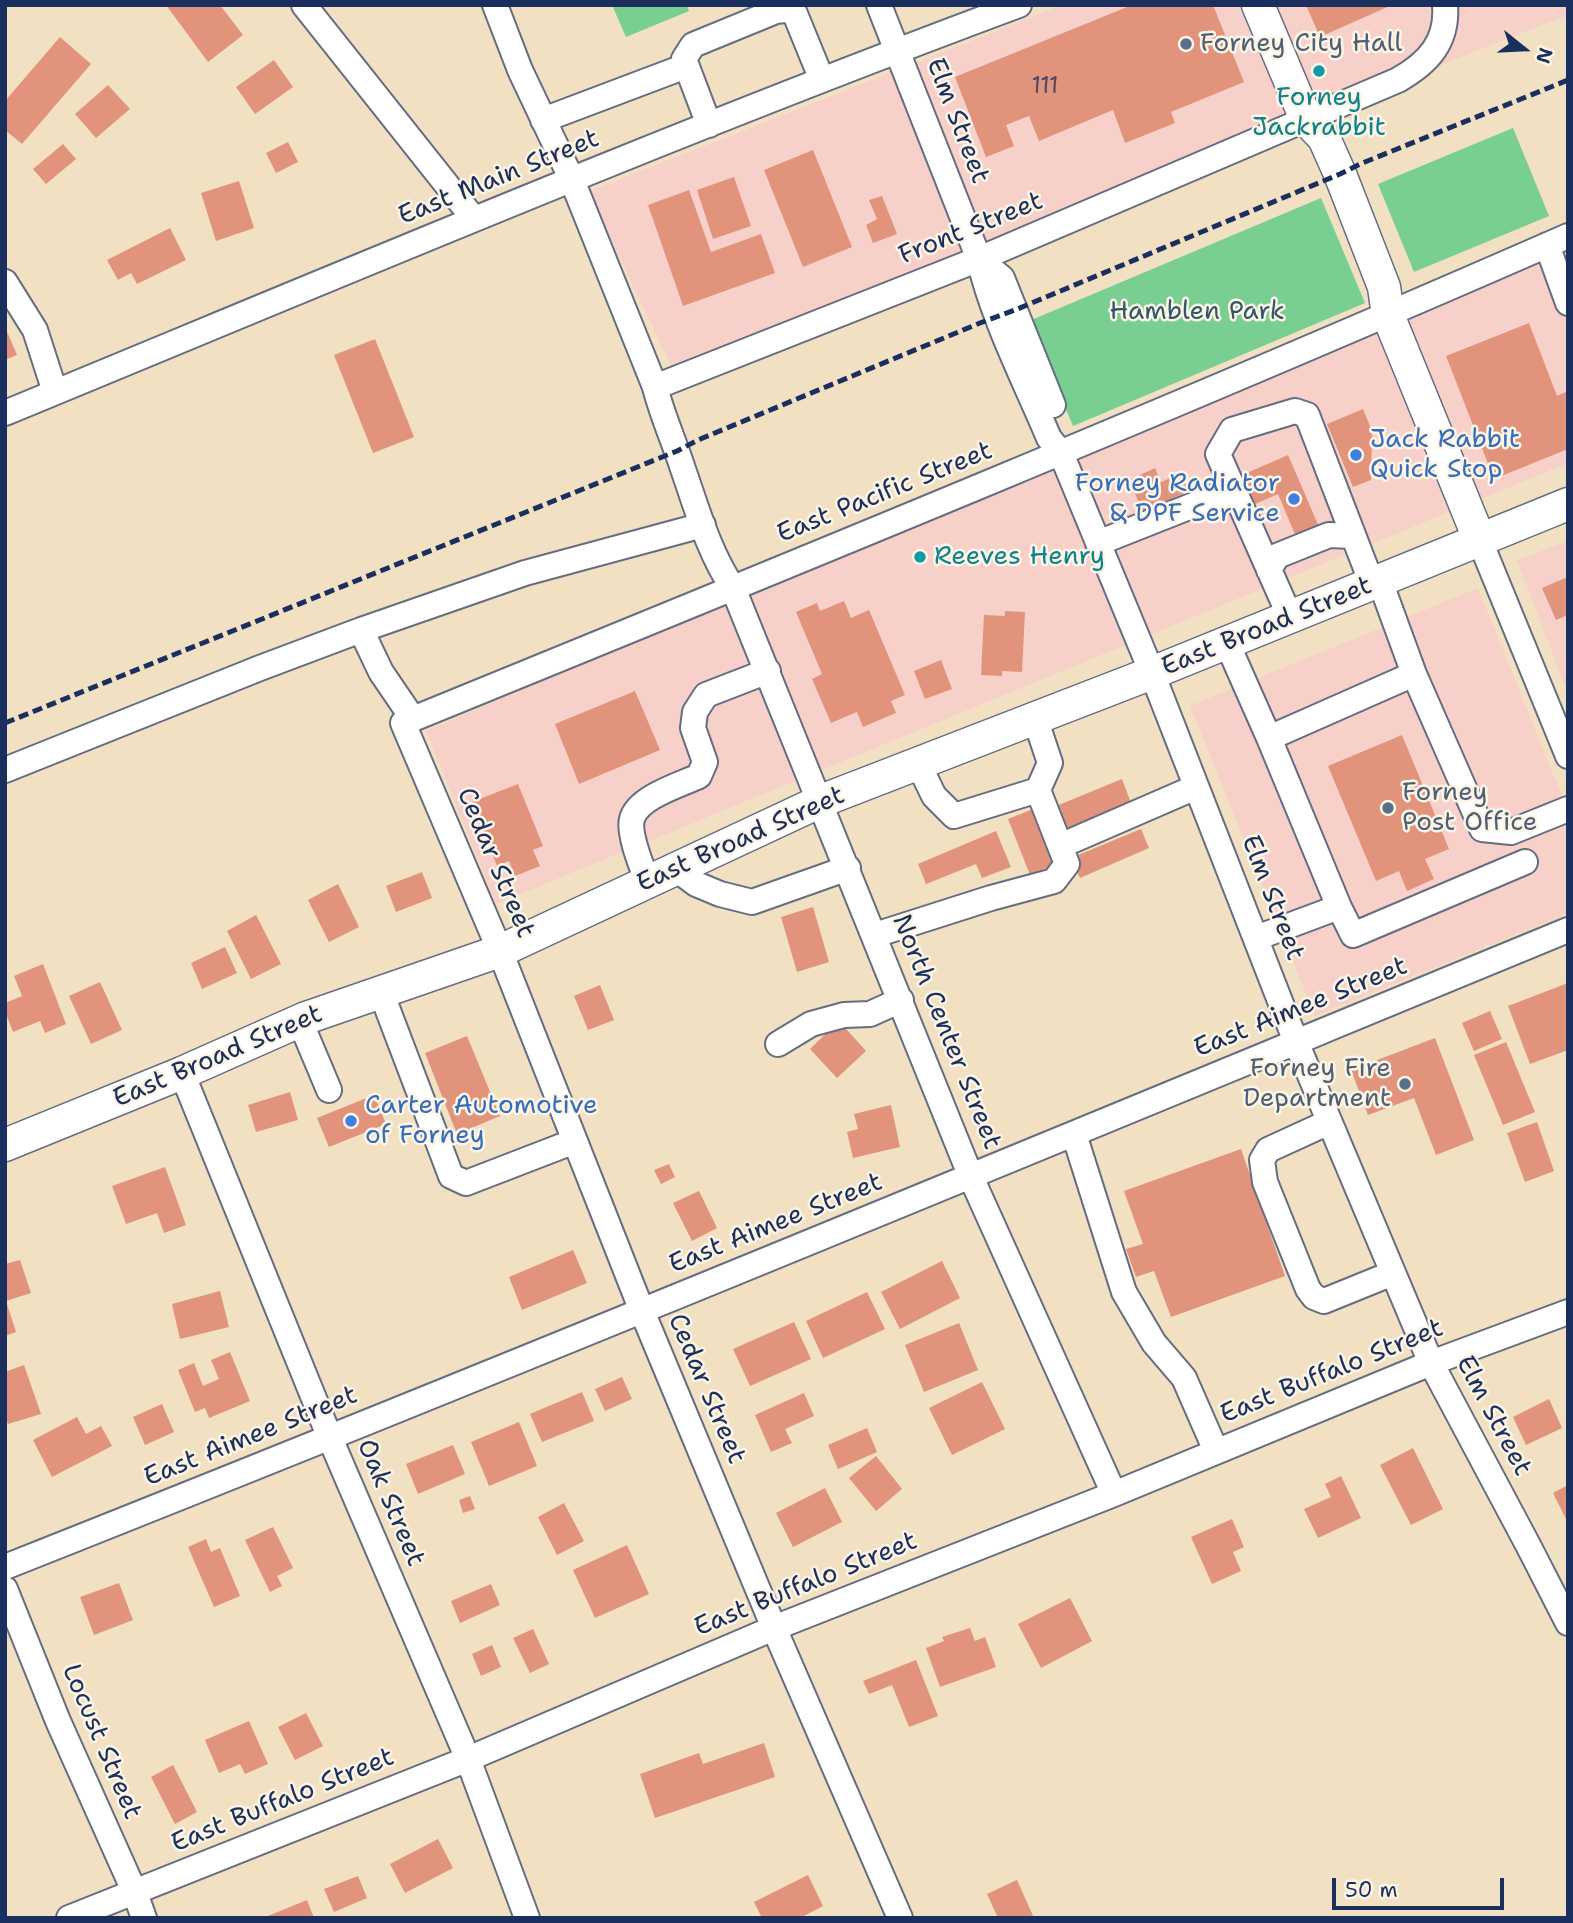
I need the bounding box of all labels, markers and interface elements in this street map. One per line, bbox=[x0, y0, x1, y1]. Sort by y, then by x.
north arrow bbox=[1489, 14, 1559, 84]
place label: Forney City Hall bbox=[1200, 28, 1402, 60]
marker: Forney City Hall bbox=[1178, 36, 1194, 52]
text: N bbox=[1530, 45, 1559, 67]
street label: Elm Street bbox=[919, 54, 995, 188]
marker: Forney Jackrabbit bbox=[1311, 63, 1327, 79]
house number: 111 bbox=[1031, 73, 1059, 101]
place label: Forney Jackrabbit bbox=[1252, 82, 1386, 144]
street label: East Main Street bbox=[394, 124, 604, 232]
street label: Front Street bbox=[894, 186, 1048, 272]
park label: Hamblen Park bbox=[1109, 296, 1285, 328]
place label: Jack Rabbit Quick Stop bbox=[1370, 424, 1520, 486]
street label: East Pacific Street bbox=[773, 436, 997, 550]
marker: Jack Rabbit Quick Stop bbox=[1348, 447, 1364, 463]
place label: Forney Radiator & DPF Service bbox=[1075, 468, 1280, 530]
marker: Forney Radiator & DPF Service bbox=[1286, 491, 1302, 507]
place label: Reeves Henry bbox=[934, 541, 1105, 573]
marker: Reeves Henry bbox=[912, 549, 928, 565]
street label: East Broad Street bbox=[1157, 571, 1377, 683]
place label: Forney Post Office bbox=[1402, 777, 1538, 838]
street label: East Broad Street bbox=[632, 780, 850, 900]
street label: Cedar Street bbox=[449, 783, 541, 943]
marker: Forney Post Office bbox=[1380, 800, 1396, 816]
street label: Elm Street bbox=[1234, 831, 1310, 965]
street label: North Center Street bbox=[885, 910, 1007, 1154]
street label: East Aimee Street bbox=[1190, 951, 1412, 1065]
street label: East Broad Street bbox=[109, 999, 327, 1115]
place label: Forney Fire Department bbox=[1243, 1053, 1391, 1114]
marker: Forney Fire Department bbox=[1397, 1076, 1413, 1092]
place label: Carter Automotive of Forney bbox=[365, 1090, 598, 1152]
marker: Carter Automotive of Forney bbox=[343, 1113, 359, 1129]
street label: East Aimee Street bbox=[665, 1167, 887, 1281]
street label: Cedar Street bbox=[660, 1309, 752, 1469]
street label: East Buffalo Street bbox=[1216, 1313, 1448, 1431]
street label: Elm Street bbox=[1448, 1351, 1538, 1481]
street label: East Aimee Street bbox=[140, 1380, 362, 1494]
street label: Oak Street bbox=[349, 1435, 431, 1571]
street label: East Buffalo Street bbox=[690, 1526, 922, 1644]
street label: Locust Street bbox=[54, 1660, 148, 1824]
street label: East Buffalo Street bbox=[167, 1742, 399, 1860]
scale bar bbox=[1335, 1864, 1506, 1908]
text: 50 m bbox=[1345, 1876, 1398, 1904]

